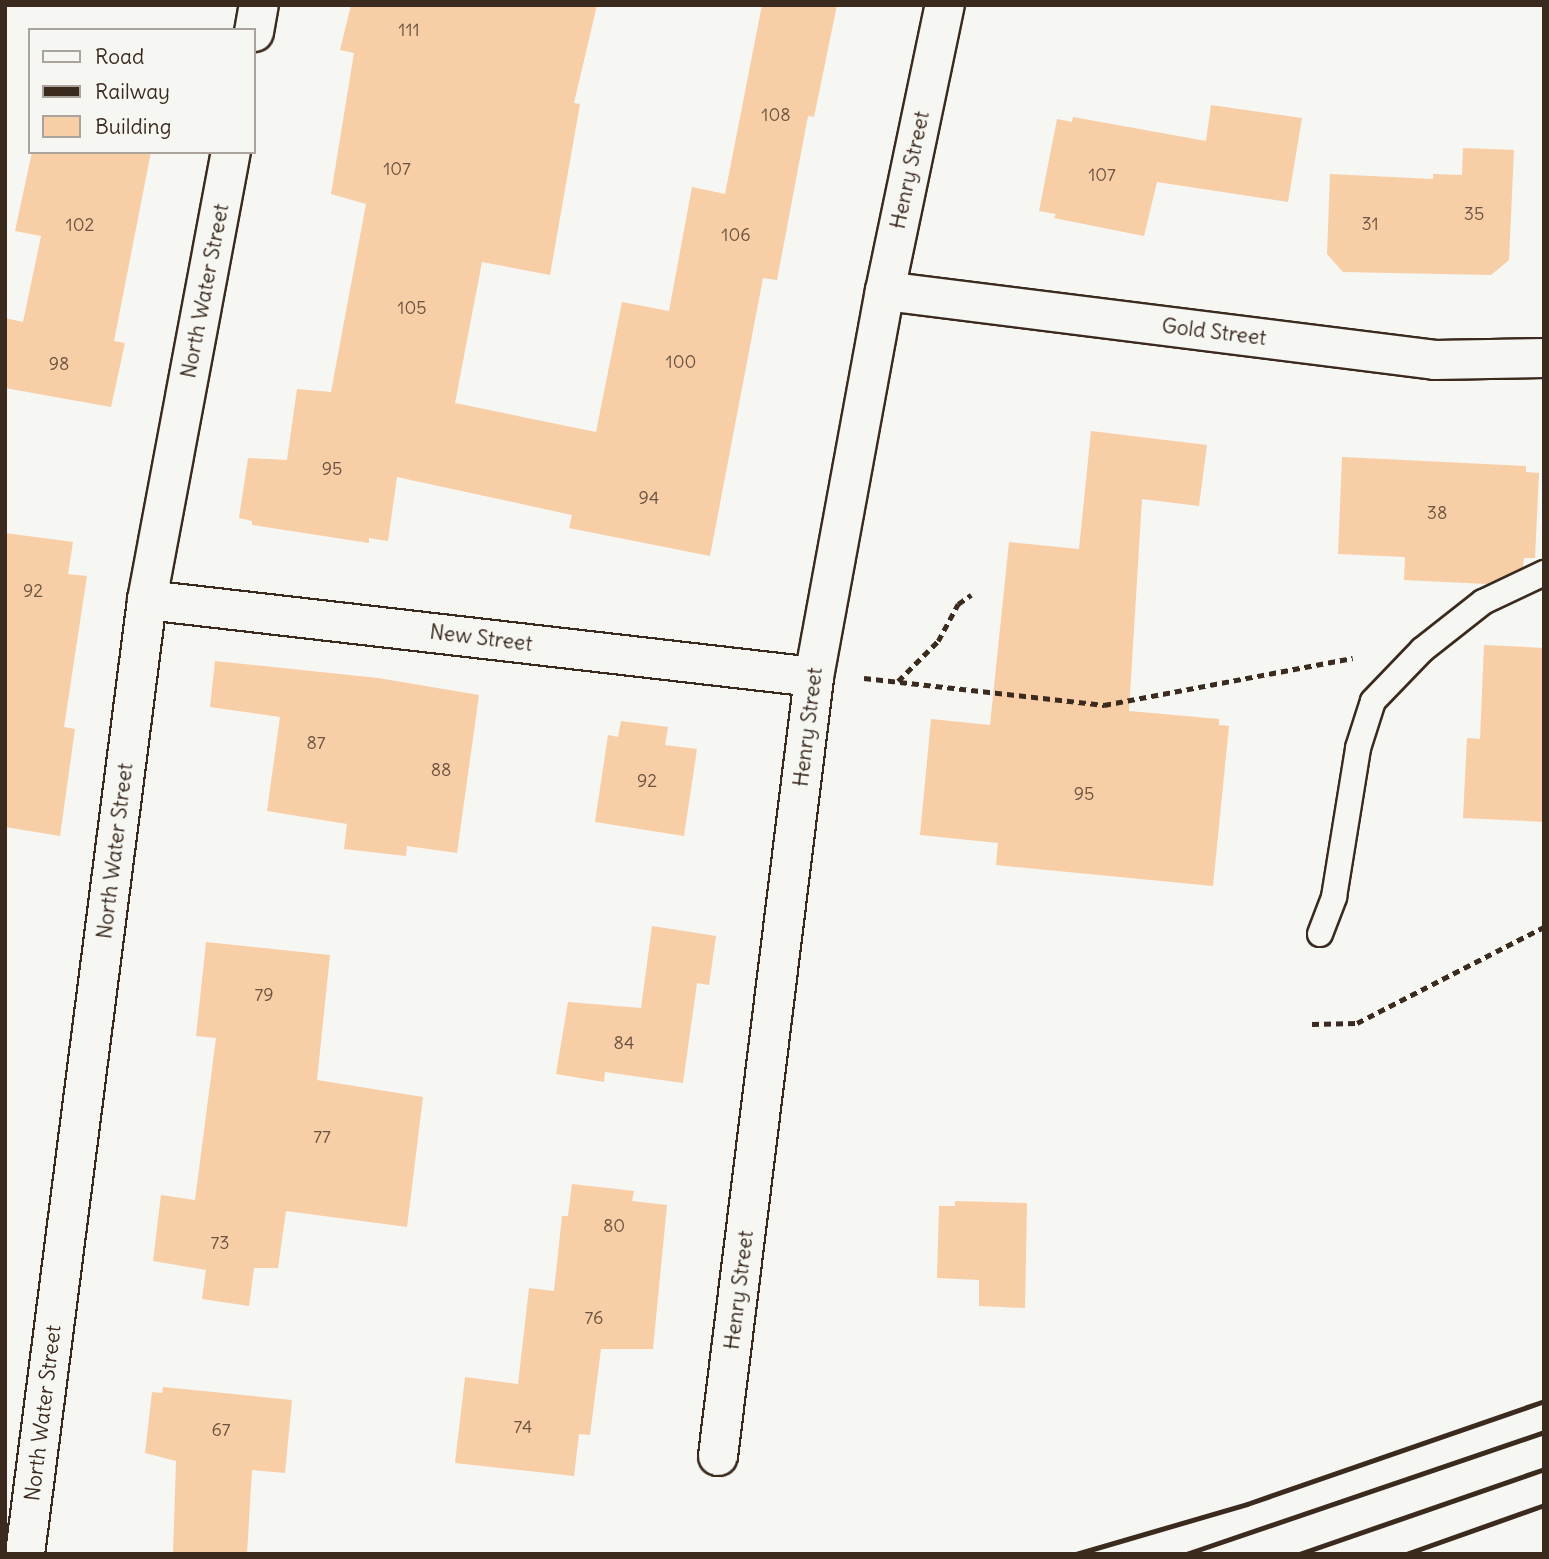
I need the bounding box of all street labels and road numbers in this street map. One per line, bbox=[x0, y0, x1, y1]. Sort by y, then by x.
street label: Henry Street bbox=[885, 109, 935, 231]
street label: North Water Street bbox=[176, 202, 234, 380]
street label: Gold Street bbox=[1160, 313, 1268, 351]
street label: New Street bbox=[428, 619, 534, 657]
street label: Henry Street bbox=[788, 666, 828, 788]
street label: North Water Street bbox=[92, 762, 138, 940]
street label: Henry Street bbox=[719, 1229, 759, 1351]
street label: North Water Street bbox=[20, 1324, 66, 1502]

